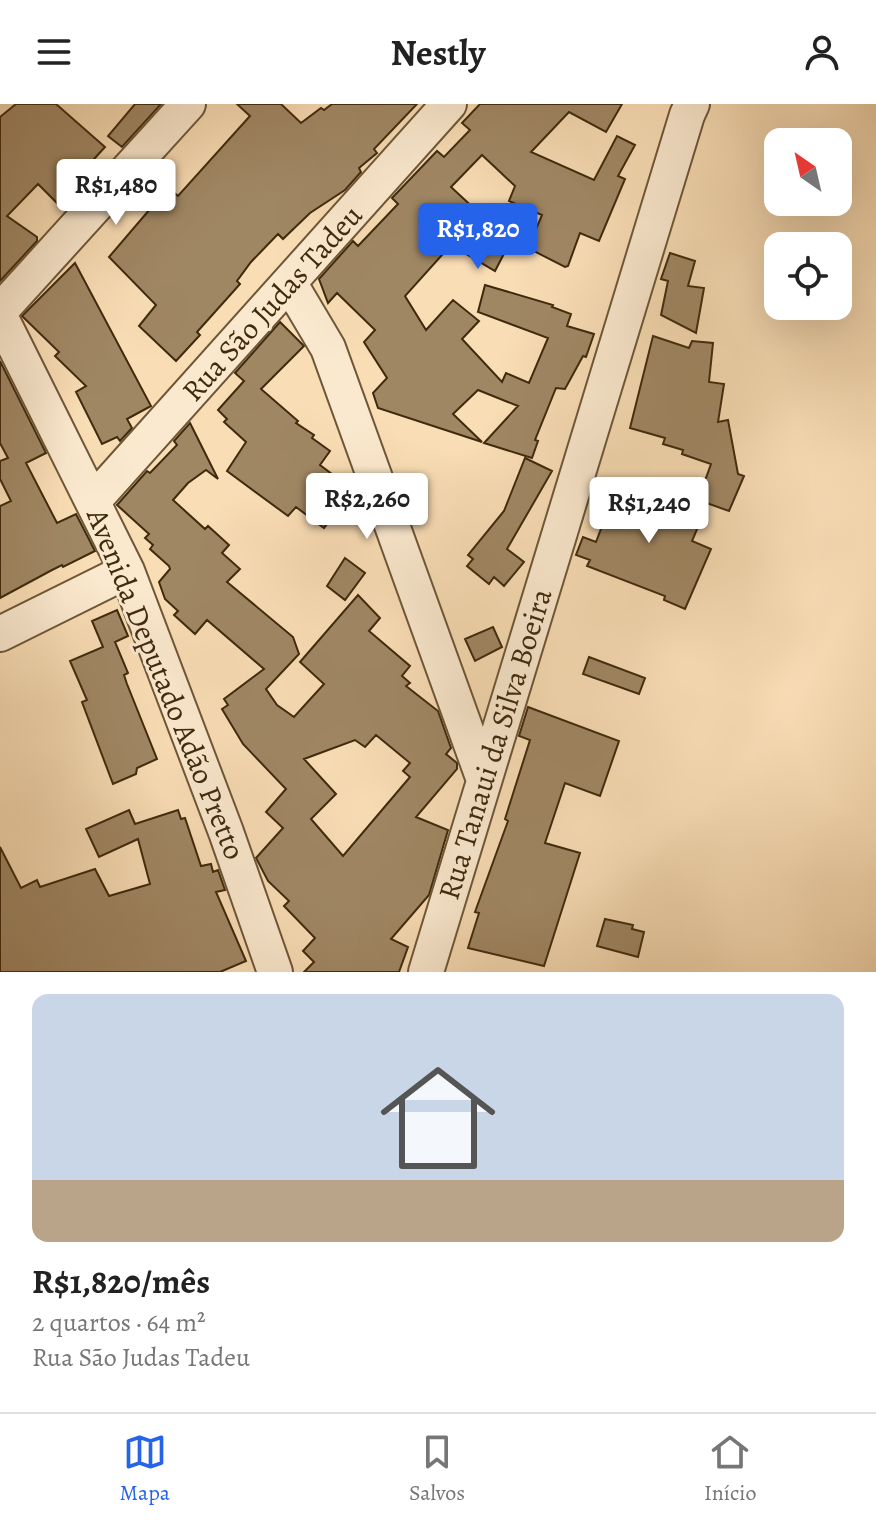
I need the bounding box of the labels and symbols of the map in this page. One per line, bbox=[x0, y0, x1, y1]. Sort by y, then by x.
north arrow bbox=[764, 128, 852, 216]
pin: R$1,480 bbox=[42, 159, 190, 227]
street label: Rua São Judas Tadeu bbox=[173, 196, 372, 410]
pin: R$1,820 bbox=[404, 203, 552, 271]
pin: R$2,260 bbox=[293, 473, 441, 541]
pin: R$1,240 bbox=[575, 477, 723, 545]
street label: Avenida Deputado Adão Pretto bbox=[77, 502, 255, 865]
street label: Rua Tanaui da Silva Boeira bbox=[429, 584, 561, 904]

